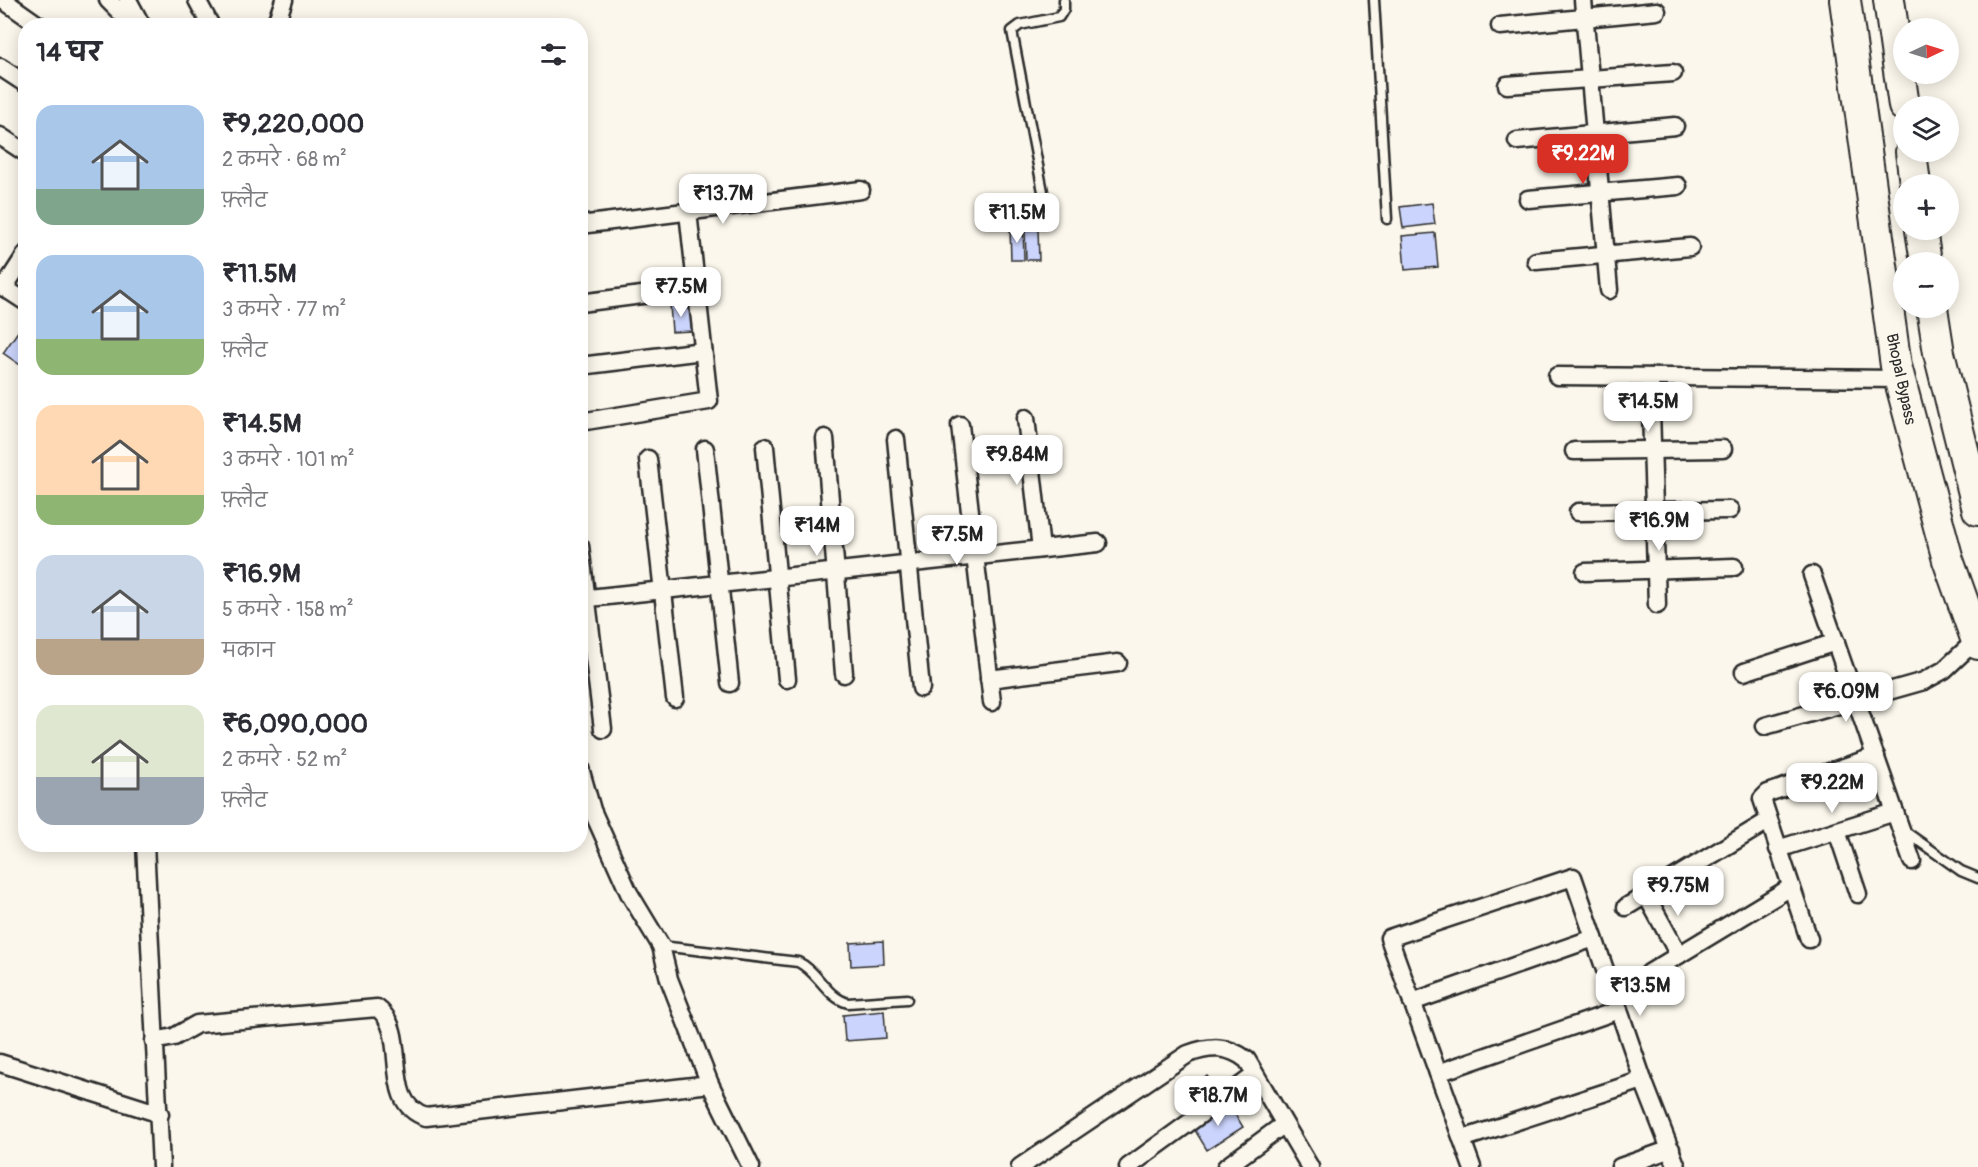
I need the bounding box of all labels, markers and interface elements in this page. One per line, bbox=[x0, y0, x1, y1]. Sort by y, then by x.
north arrow bbox=[1893, 18, 1959, 84]
map controls bbox=[1893, 18, 1959, 318]
text: 14 घर bbox=[36, 37, 102, 69]
icon: filters bbox=[537, 38, 570, 71]
button: layers bbox=[1893, 96, 1959, 162]
text: ₹9,220,000 bbox=[222, 108, 364, 140]
icon: home bbox=[84, 129, 156, 201]
pin: ₹9.22M bbox=[1534, 134, 1632, 185]
text: ₹9.22M bbox=[1551, 141, 1615, 166]
text: 2 कमरे · 68 m² bbox=[222, 147, 347, 172]
pin: ₹13.7M bbox=[674, 174, 772, 225]
button: + bbox=[1893, 174, 1959, 240]
text: ₹13.7M bbox=[693, 181, 753, 206]
text: फ़्लैट bbox=[222, 188, 268, 213]
pin: ₹11.5M bbox=[968, 193, 1066, 244]
text: ₹11.5M bbox=[988, 200, 1046, 225]
button: − bbox=[1893, 252, 1959, 318]
text: ₹11.5M bbox=[222, 258, 296, 290]
pin: ₹7.5M bbox=[639, 267, 723, 318]
text: ₹7.5M bbox=[655, 274, 707, 299]
icon: home bbox=[84, 279, 156, 351]
text: 3 कमरे · 77 m² bbox=[222, 297, 346, 322]
street label: Bhopal Bypass bbox=[1882, 332, 1920, 427]
text: फ़्लैट bbox=[222, 338, 268, 363]
pin: ₹14.5M bbox=[1599, 382, 1697, 433]
text: ₹14.5M bbox=[1617, 389, 1679, 414]
text: ₹14.5M bbox=[222, 408, 301, 440]
icon: home bbox=[84, 429, 156, 501]
pin: ₹9.84M bbox=[968, 435, 1066, 486]
text: ₹9.84M bbox=[986, 442, 1048, 467]
text: 3 कमरे · 101 m² bbox=[222, 447, 355, 472]
text: फ़्लैट bbox=[222, 488, 268, 513]
pin: ₹16.9M bbox=[1610, 501, 1708, 552]
pin: ₹14M bbox=[781, 506, 853, 557]
text: ₹16.9M bbox=[1629, 508, 1689, 533]
text: ₹14M bbox=[794, 513, 840, 538]
pin: ₹7.5M bbox=[915, 515, 999, 566]
text: ₹7.5M bbox=[931, 522, 983, 547]
text: ₹16.9M bbox=[222, 558, 301, 590]
icon: home bbox=[84, 579, 156, 651]
text: 5 कमरे · 158 m² bbox=[222, 597, 354, 622]
text: मकान bbox=[222, 638, 275, 663]
pin: ₹6.09M bbox=[1797, 672, 1895, 723]
text: ₹6.09M bbox=[1813, 679, 1879, 704]
text: ₹6,090,000 bbox=[222, 708, 368, 740]
icon: home bbox=[84, 729, 156, 801]
text: 2 कमरे · 52 m² bbox=[222, 747, 347, 772]
pin: ₹9.22M bbox=[1783, 763, 1881, 814]
text: ₹9.22M bbox=[1800, 770, 1864, 795]
text: फ़्लैट bbox=[222, 788, 268, 813]
pin: ₹9.75M bbox=[1629, 866, 1727, 917]
text: ₹9.75M bbox=[1647, 873, 1709, 898]
pin: ₹13.5M bbox=[1591, 966, 1689, 1017]
text: ₹13.5M bbox=[1610, 973, 1670, 998]
pin: ₹18.7M bbox=[1169, 1076, 1267, 1127]
text: ₹18.7M bbox=[1188, 1083, 1248, 1108]

